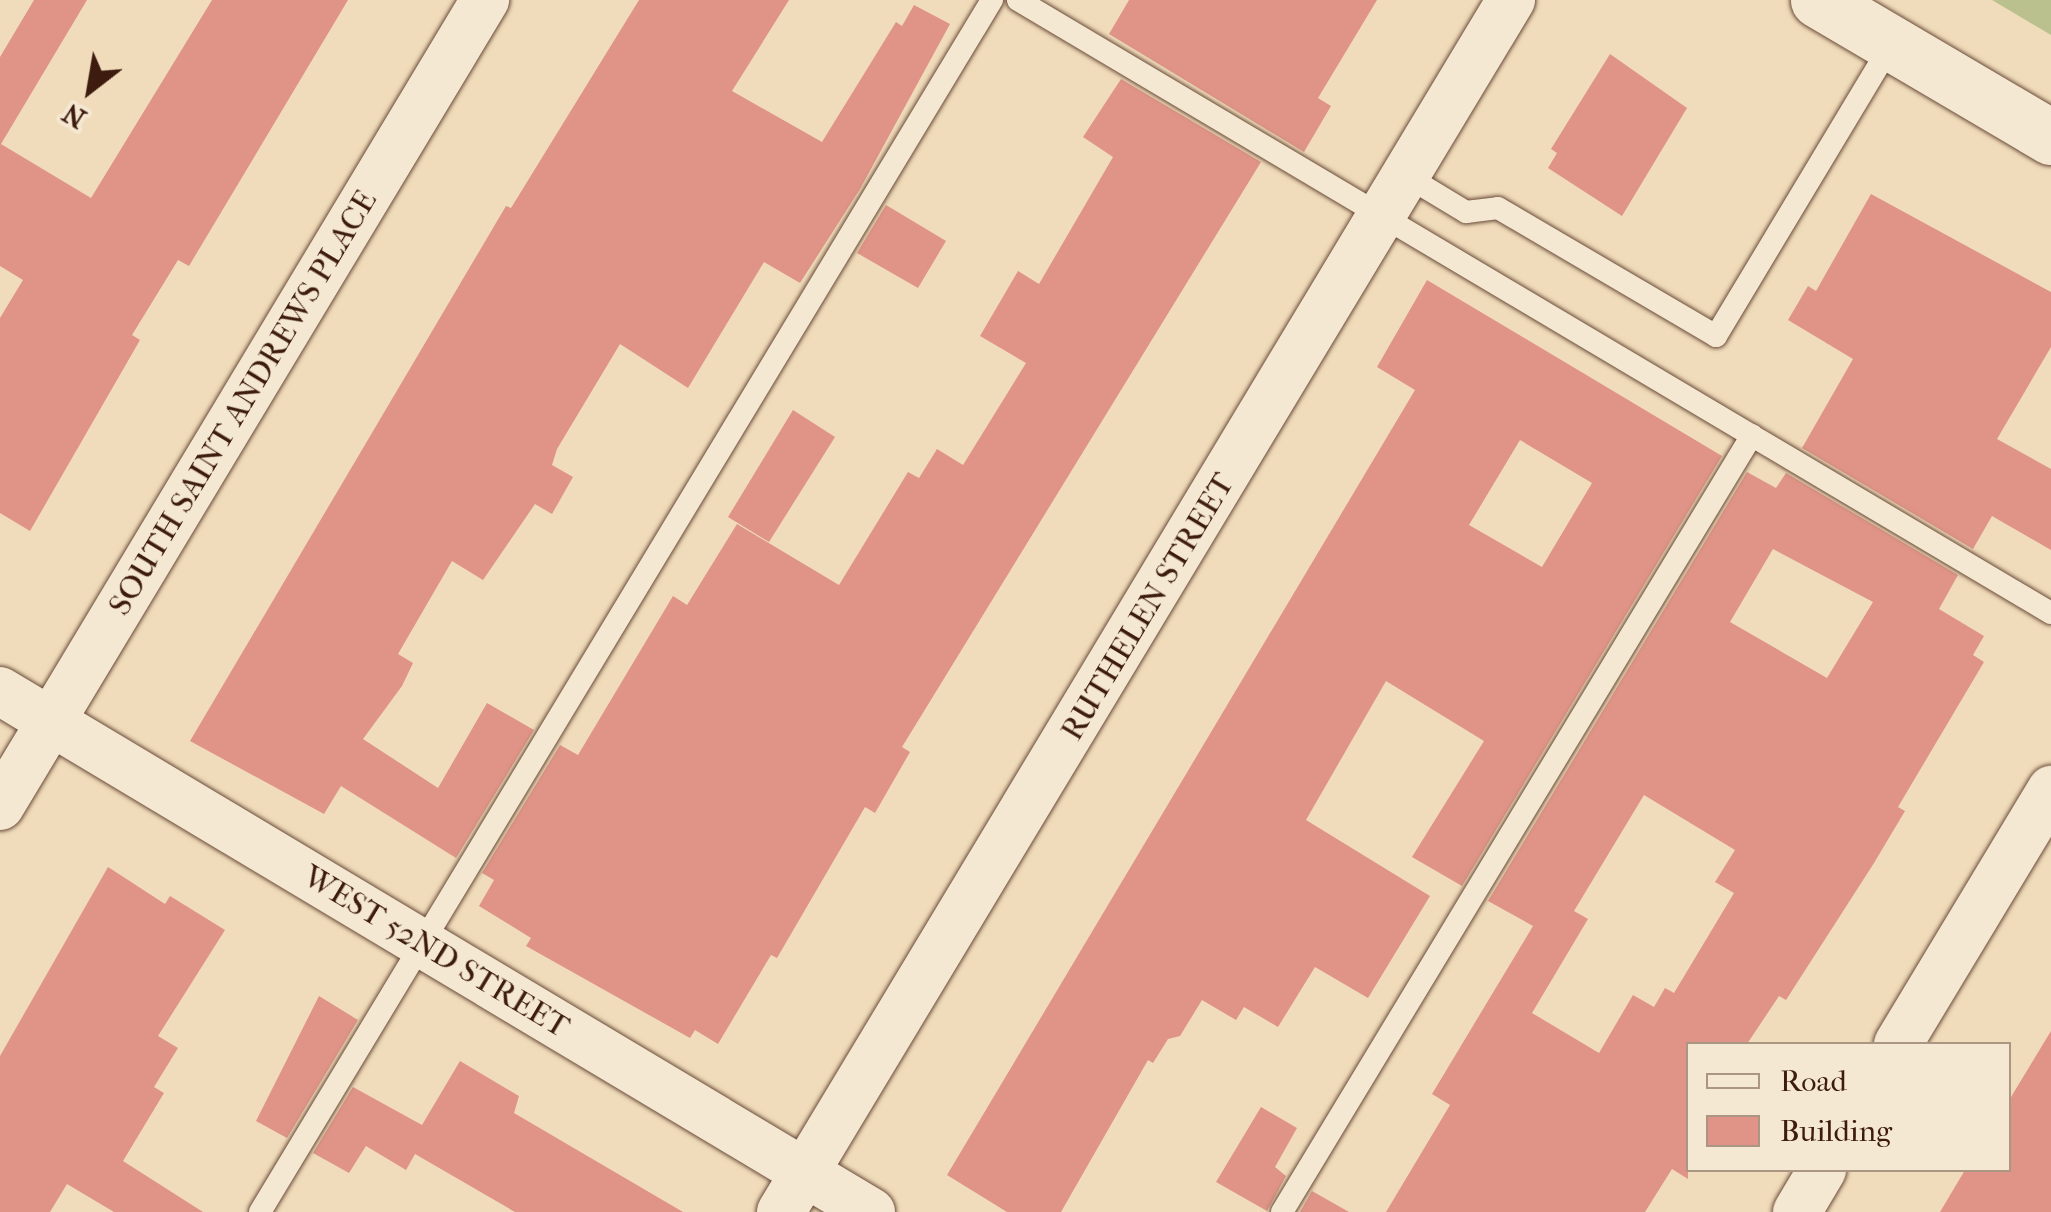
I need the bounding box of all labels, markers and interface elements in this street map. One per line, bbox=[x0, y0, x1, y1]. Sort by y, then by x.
north arrow bbox=[40, 40, 140, 140]
text: N bbox=[57, 97, 92, 136]
street label: SOUTH SAINT ANDREWS PLACE bbox=[101, 184, 385, 622]
street label: RUTHELEN STREET bbox=[1053, 466, 1243, 748]
street label: WEST 52ND STREET bbox=[296, 857, 576, 1047]
legend bbox=[1686, 1042, 2011, 1172]
text: Road bbox=[1780, 1064, 1847, 1099]
text: Building bbox=[1780, 1114, 1892, 1149]

